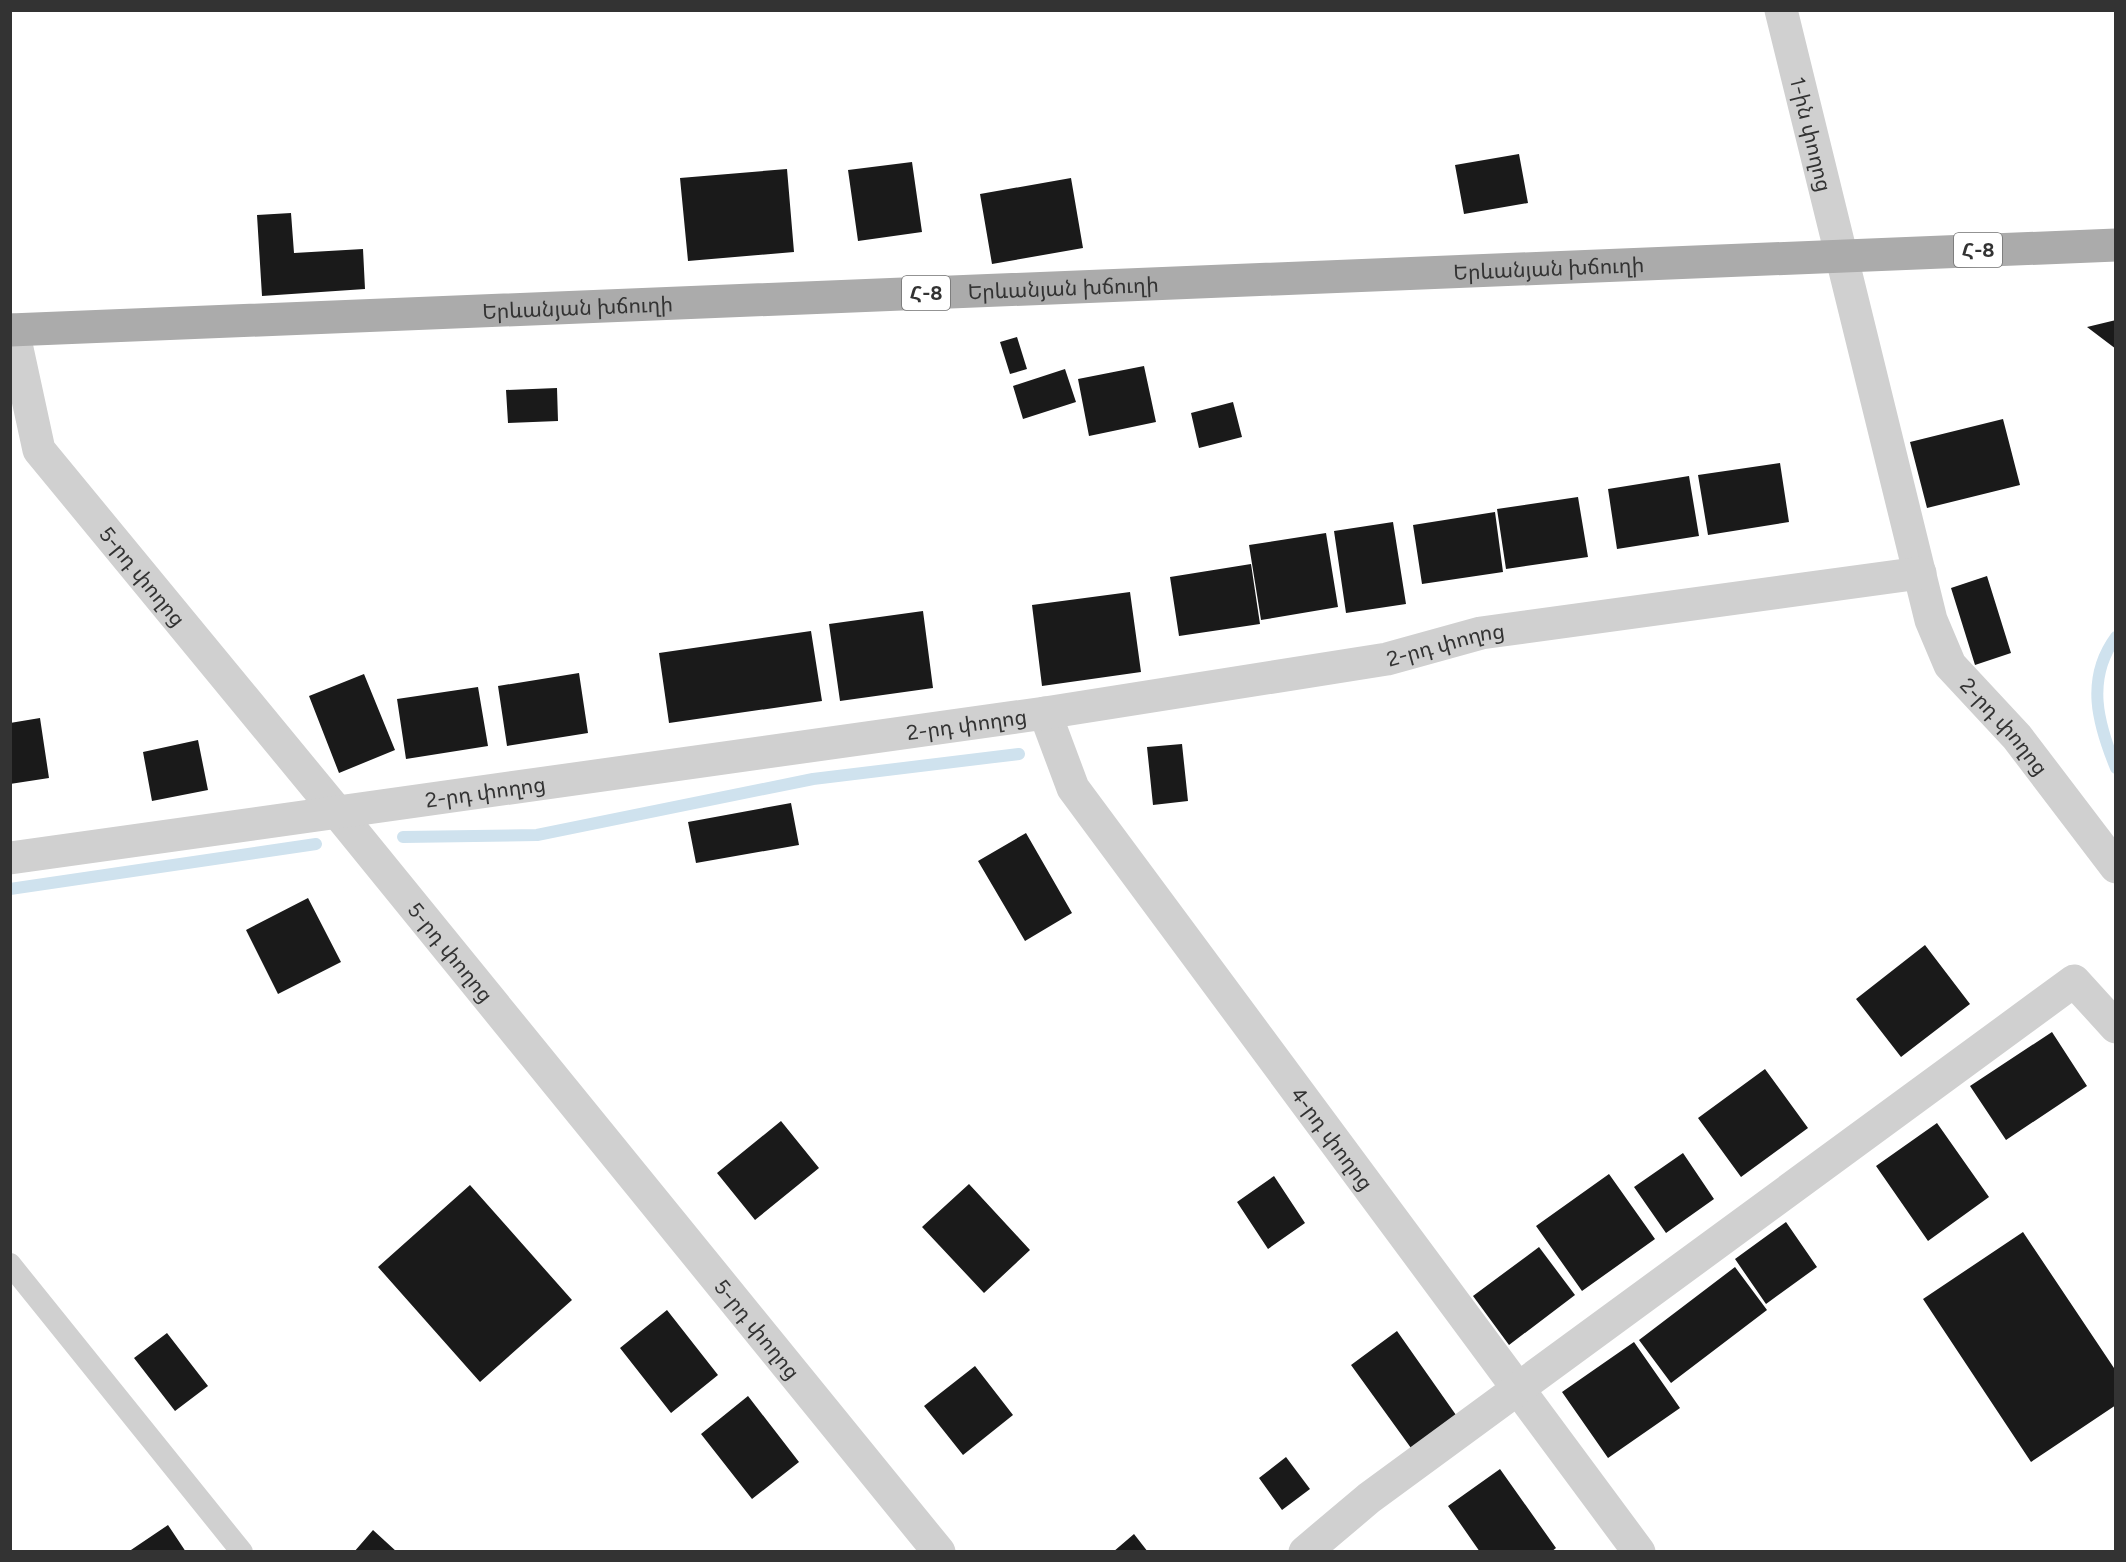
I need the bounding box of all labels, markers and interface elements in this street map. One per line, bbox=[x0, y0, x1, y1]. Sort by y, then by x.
street label: 1-ին փողոց bbox=[1785, 74, 1838, 194]
road number: Հ-8 bbox=[1954, 233, 2002, 267]
street label: Երևանյան խճուղի bbox=[1453, 252, 1645, 284]
street label: Երևանյան խճուղի bbox=[967, 271, 1159, 304]
road number: Հ-8 bbox=[902, 276, 950, 310]
street label: Երևանյան խճուղի bbox=[482, 291, 674, 323]
street label: 5-րդ փողոց bbox=[95, 521, 191, 631]
street label: 2-րդ փողոց bbox=[1384, 617, 1506, 671]
street label: 2-րդ փողոց bbox=[1955, 672, 2054, 780]
street label: 2-րդ փողոց bbox=[905, 703, 1028, 745]
street label: 2-րդ փողոց bbox=[424, 771, 547, 812]
street label: 5-րդ փողոց bbox=[403, 897, 499, 1007]
street label: 4-րդ փողոց bbox=[1286, 1082, 1379, 1195]
street label: 5-րդ փողոց bbox=[710, 1274, 806, 1384]

